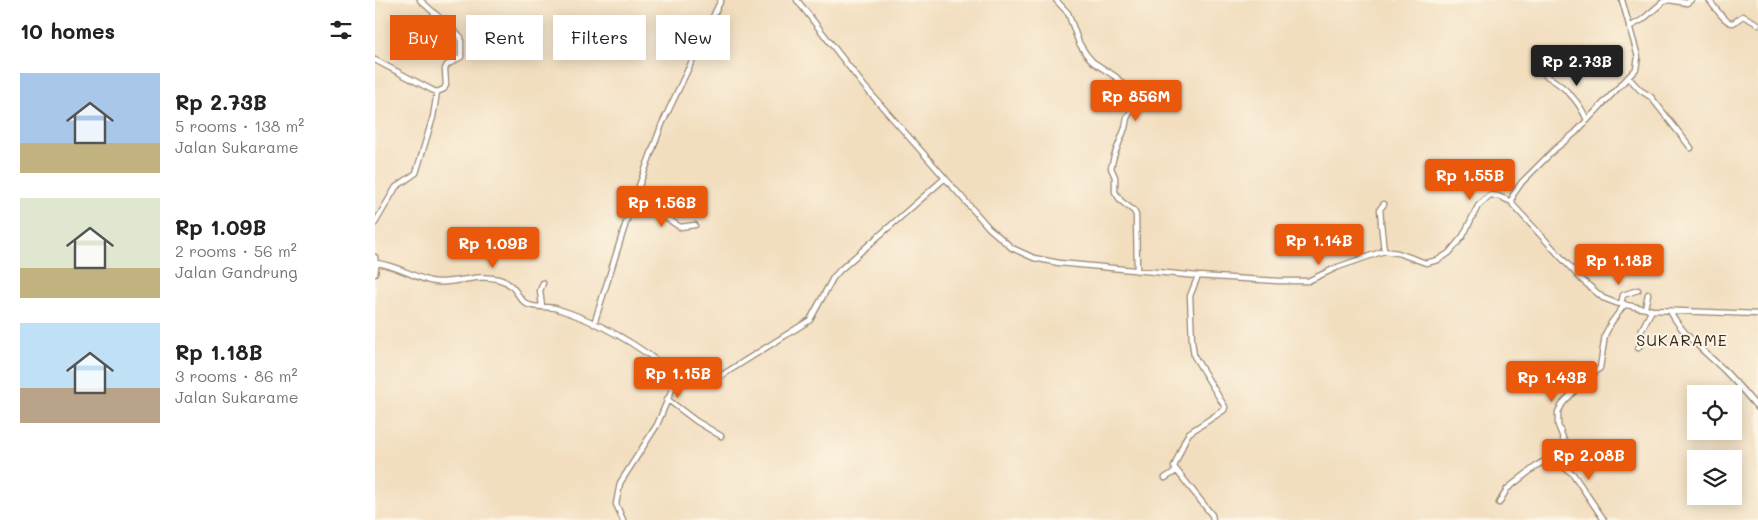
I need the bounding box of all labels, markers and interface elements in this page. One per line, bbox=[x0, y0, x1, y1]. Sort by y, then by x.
chip: Buy bbox=[390, 15, 456, 60]
chip: Rent bbox=[466, 15, 543, 60]
chip: Filters bbox=[553, 15, 646, 60]
chip: New bbox=[656, 15, 730, 60]
icon: filters bbox=[327, 16, 355, 44]
text: 10 homes bbox=[20, 17, 115, 44]
pin: Rp 2.73B bbox=[1525, 44, 1629, 87]
text: Rp 2.73B bbox=[1542, 50, 1612, 71]
pin: Rp 856M bbox=[1090, 80, 1182, 122]
text: Rp 856M bbox=[1102, 85, 1170, 106]
text: Rp 2.73B bbox=[175, 88, 267, 115]
icon: home bbox=[60, 93, 120, 153]
text: 5 rooms · 138 m² bbox=[175, 115, 304, 136]
text: Jalan Sukarame bbox=[175, 136, 299, 157]
pin: Rp 1.55B bbox=[1418, 158, 1522, 201]
text: Rp 1.55B bbox=[1436, 164, 1504, 185]
pin: Rp 1.56B bbox=[610, 186, 714, 228]
text: Rp 1.56B bbox=[628, 191, 696, 212]
text: Rp 1.09B bbox=[175, 213, 266, 240]
icon: home bbox=[60, 218, 120, 278]
pin: Rp 1.14B bbox=[1267, 224, 1371, 266]
pin: Rp 1.09B bbox=[441, 226, 545, 269]
text: Rp 1.14B bbox=[1286, 229, 1352, 250]
text: Rp 1.09B bbox=[458, 232, 528, 253]
text: 2 rooms · 56 m² bbox=[175, 240, 297, 261]
pin: Rp 1.18B bbox=[1567, 244, 1671, 286]
text: Rp 1.18B bbox=[1586, 249, 1652, 270]
text: Jalan Gandrung bbox=[175, 261, 297, 282]
district label: SUKARAME bbox=[1636, 329, 1728, 350]
text: Rp 1.18B bbox=[175, 338, 263, 365]
icon: home bbox=[60, 343, 120, 403]
pin: Rp 1.15B bbox=[626, 356, 730, 399]
pin: Rp 1.43B bbox=[1500, 360, 1604, 403]
text: Rp 1.15B bbox=[645, 362, 711, 383]
text: 3 rooms · 86 m² bbox=[175, 365, 298, 386]
text: Rp 1.43B bbox=[1517, 366, 1587, 387]
map controls bbox=[1687, 385, 1742, 505]
button: locate bbox=[1687, 385, 1742, 440]
text: Jalan Sukarame bbox=[175, 386, 299, 407]
pin: Rp 2.08B bbox=[1537, 438, 1641, 481]
text: Rp 2.08B bbox=[1553, 444, 1625, 465]
button: layers bbox=[1687, 450, 1742, 505]

